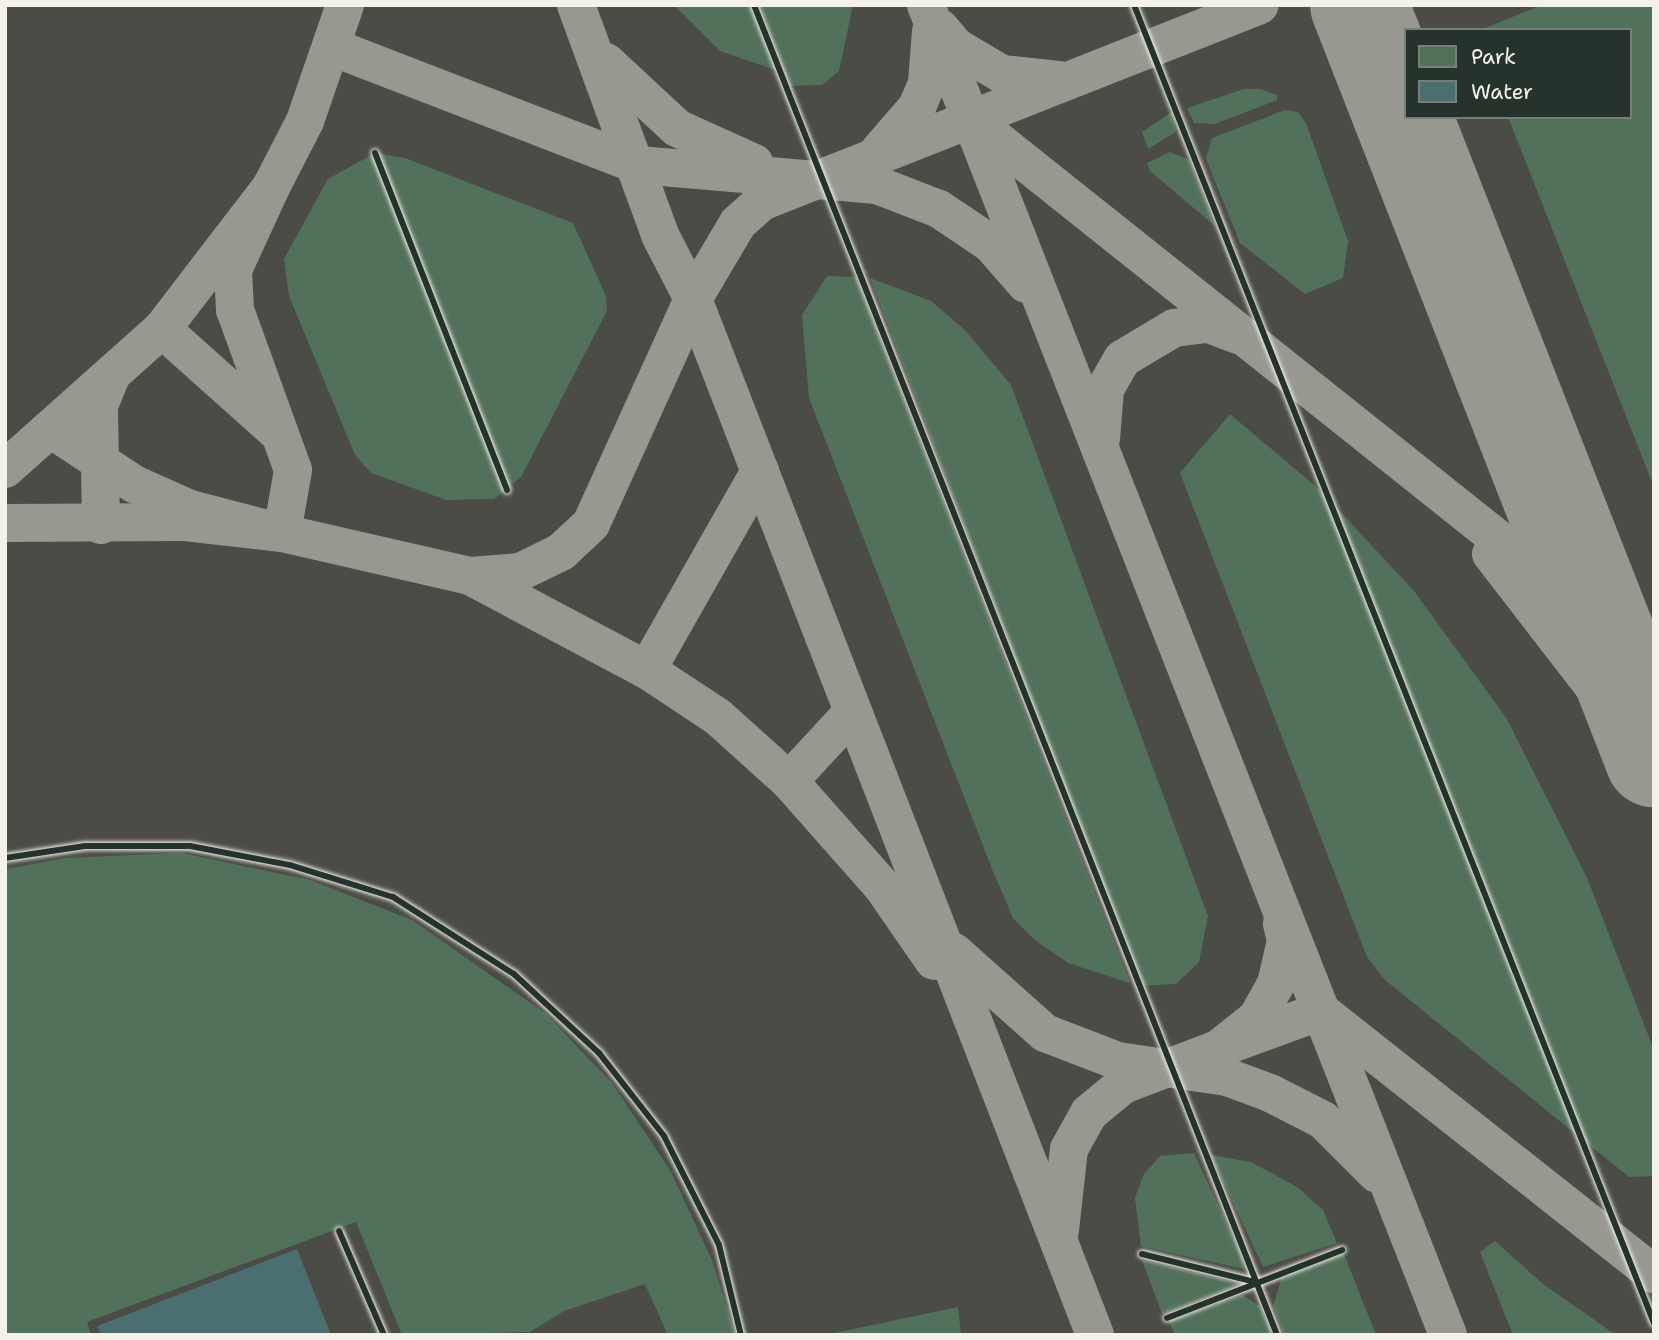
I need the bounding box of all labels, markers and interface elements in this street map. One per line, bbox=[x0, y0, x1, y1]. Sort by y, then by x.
legend bbox=[1404, 28, 1631, 119]
text: Park bbox=[1471, 43, 1516, 71]
text: Water bbox=[1471, 78, 1533, 106]

